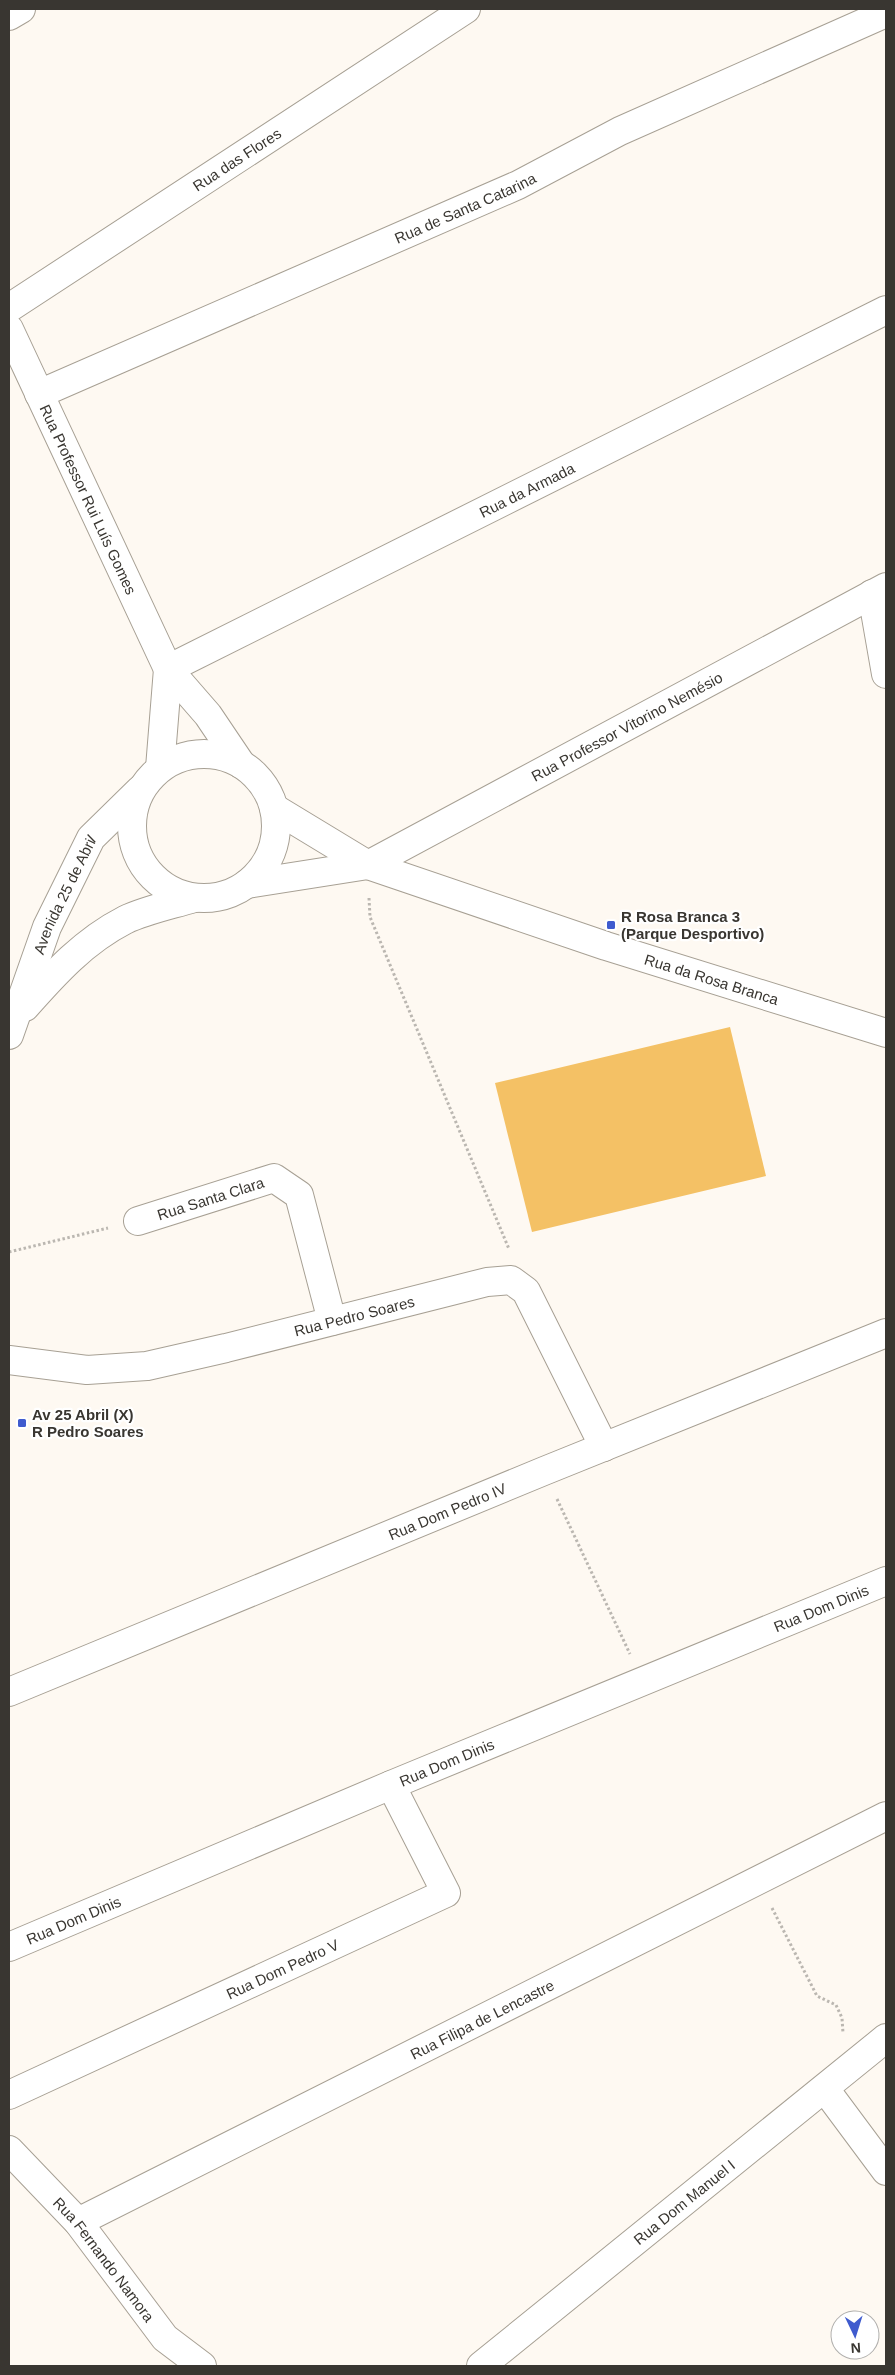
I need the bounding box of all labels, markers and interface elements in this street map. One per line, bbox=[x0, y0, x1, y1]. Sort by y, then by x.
street label: Rua das Flores bbox=[189, 124, 284, 194]
street label: Rua de Santa Catarina bbox=[392, 168, 539, 246]
street label: Rua Professor Rui Luís Gomes bbox=[37, 402, 140, 597]
street label: Rua da Armada bbox=[476, 458, 578, 521]
street label: Rua Professor Vitorino Nemésio bbox=[528, 668, 725, 784]
street label: Avenida 25 de Abril bbox=[30, 831, 98, 956]
place label: R Rosa Branca 3 (Parque Desportivo) bbox=[621, 908, 764, 942]
marker: R Rosa Branca 3 (Parque Desportivo) bbox=[605, 919, 617, 931]
street label: Rua da Rosa Branca bbox=[643, 950, 781, 1008]
street label: Rua Santa Clara bbox=[155, 1173, 267, 1223]
street label: Rua Pedro Soares bbox=[292, 1292, 416, 1339]
place label: Av 25 Abril (X) R Pedro Soares bbox=[32, 1406, 144, 1440]
marker: Av 25 Abril (X) R Pedro Soares bbox=[16, 1417, 28, 1429]
street label: Rua Dom Pedro IV bbox=[386, 1479, 509, 1543]
street label: Rua Dom Dinis bbox=[771, 1581, 871, 1635]
street label: Rua Dom Dinis bbox=[397, 1735, 496, 1789]
street label: Rua Dom Dinis bbox=[24, 1892, 123, 1947]
street label: Rua Dom Pedro V bbox=[223, 1935, 341, 2002]
street label: Rua Filipa de Lencastre bbox=[407, 1976, 557, 2062]
street label: Rua Dom Manuel I bbox=[630, 2156, 738, 2248]
street label: Rua Fernando Namora bbox=[50, 2193, 158, 2325]
north arrow bbox=[830, 2310, 880, 2360]
text: N bbox=[850, 2340, 862, 2356]

